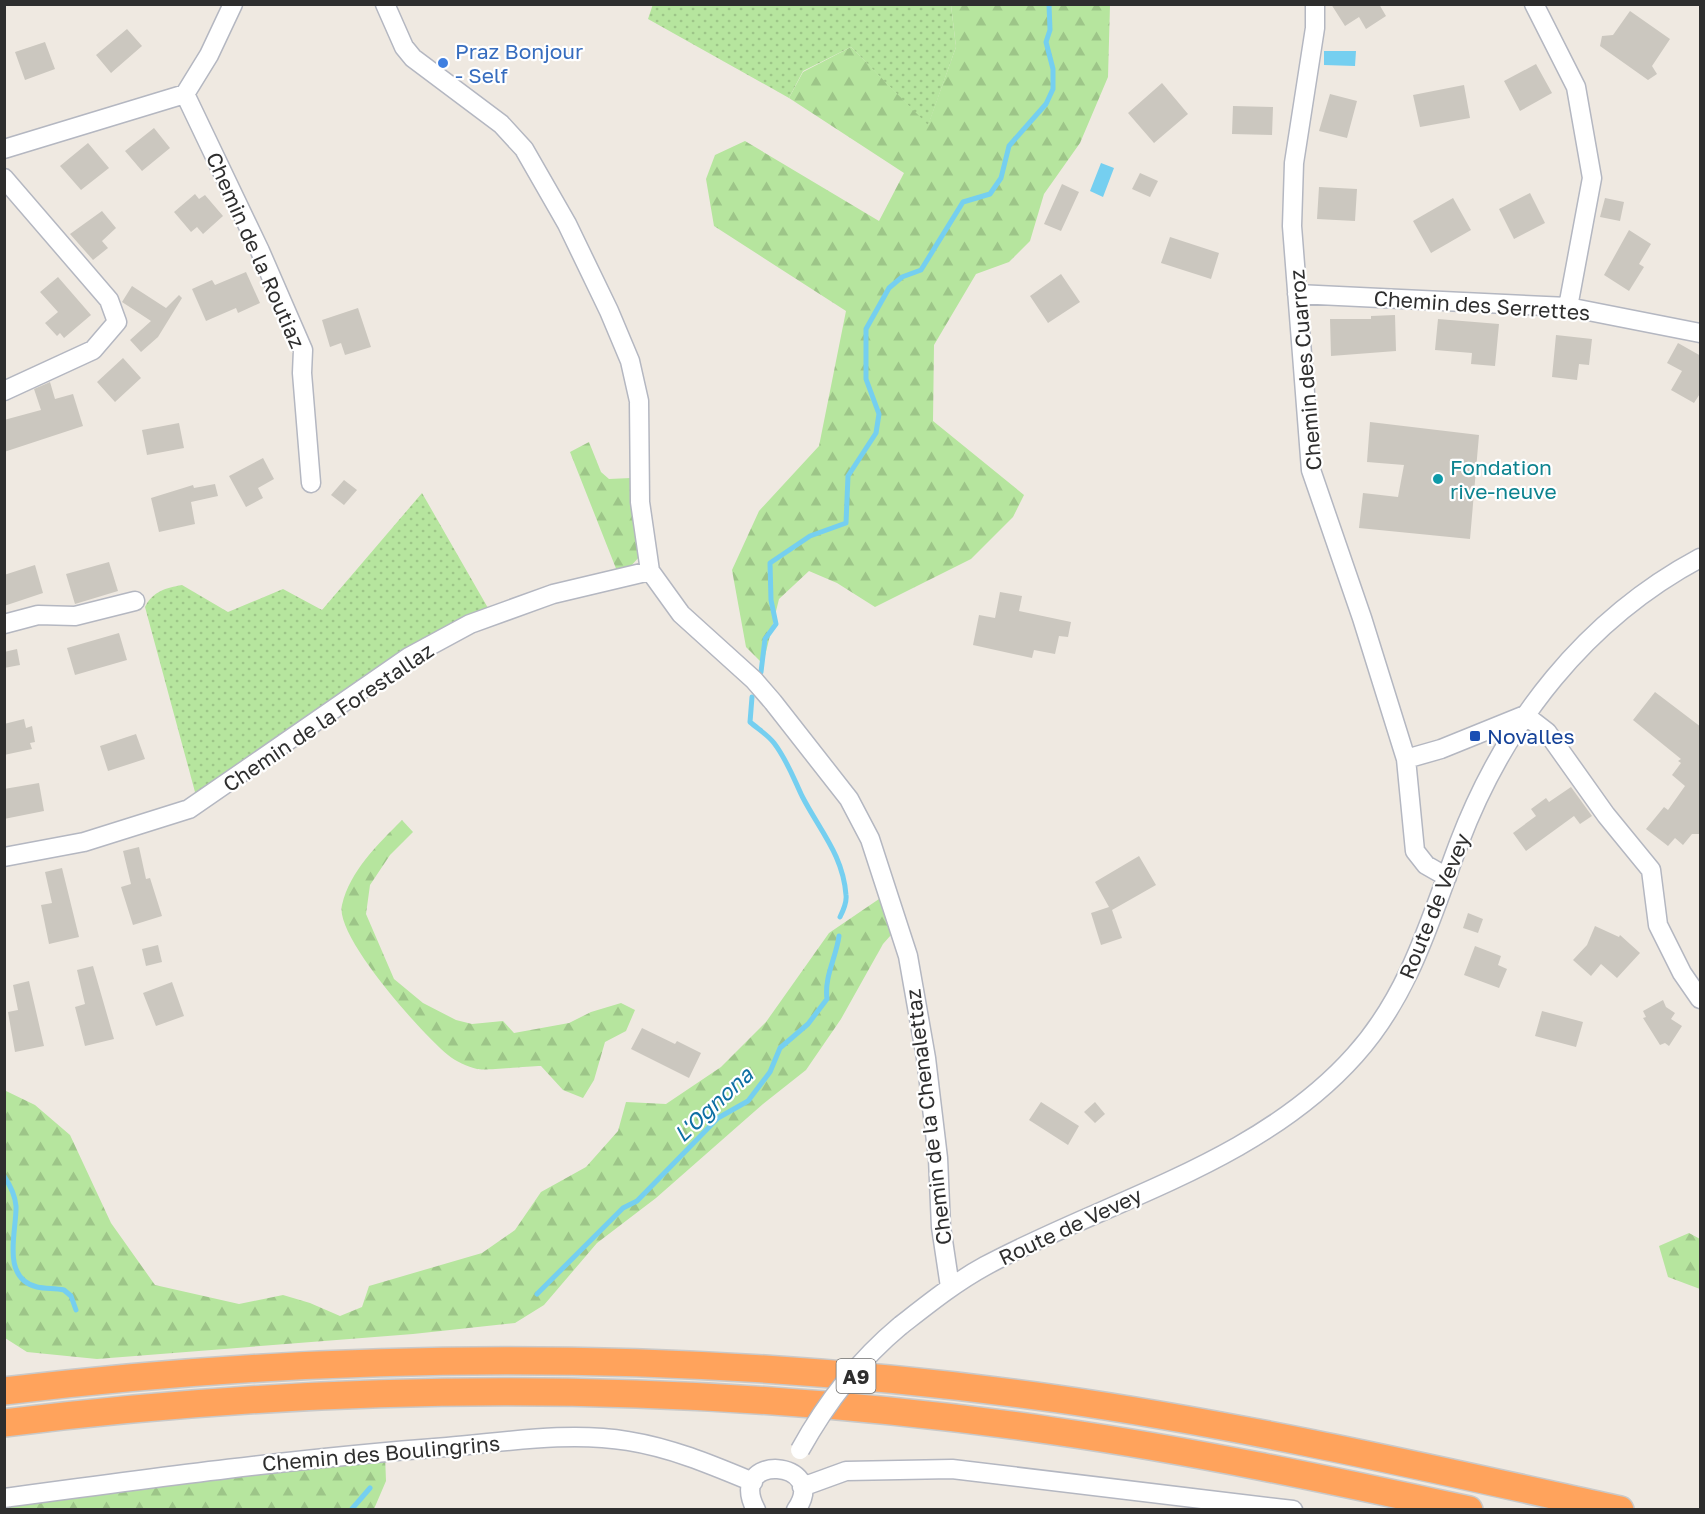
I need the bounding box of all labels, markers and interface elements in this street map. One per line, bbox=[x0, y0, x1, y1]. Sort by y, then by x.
place label: Praz Bonjour - Self bbox=[455, 38, 583, 88]
marker: Praz Bonjour - Self bbox=[436, 56, 450, 70]
street label: Chemin de la Routiaz bbox=[201, 148, 311, 352]
street label: Chemin des Cuarroz bbox=[1283, 268, 1327, 472]
street label: Chemin des Serrettes bbox=[1373, 284, 1591, 326]
place label: Fondation rive-neuve bbox=[1450, 454, 1557, 504]
marker: Fondation rive-neuve bbox=[1431, 472, 1445, 486]
street label: Chemin de la Forestallaz bbox=[218, 637, 438, 797]
place label: Novalles bbox=[1487, 723, 1575, 749]
marker: Novalles bbox=[1468, 729, 1482, 743]
street label: Route de Vevey bbox=[1393, 829, 1475, 983]
street label: Chemin de la Chenalettaz bbox=[899, 987, 957, 1247]
water label: L'Ognona bbox=[668, 1060, 759, 1147]
street label: Route de Vevey bbox=[994, 1181, 1146, 1271]
road number: A9 bbox=[836, 1359, 876, 1393]
street label: Chemin des Boulingrins bbox=[261, 1430, 501, 1476]

